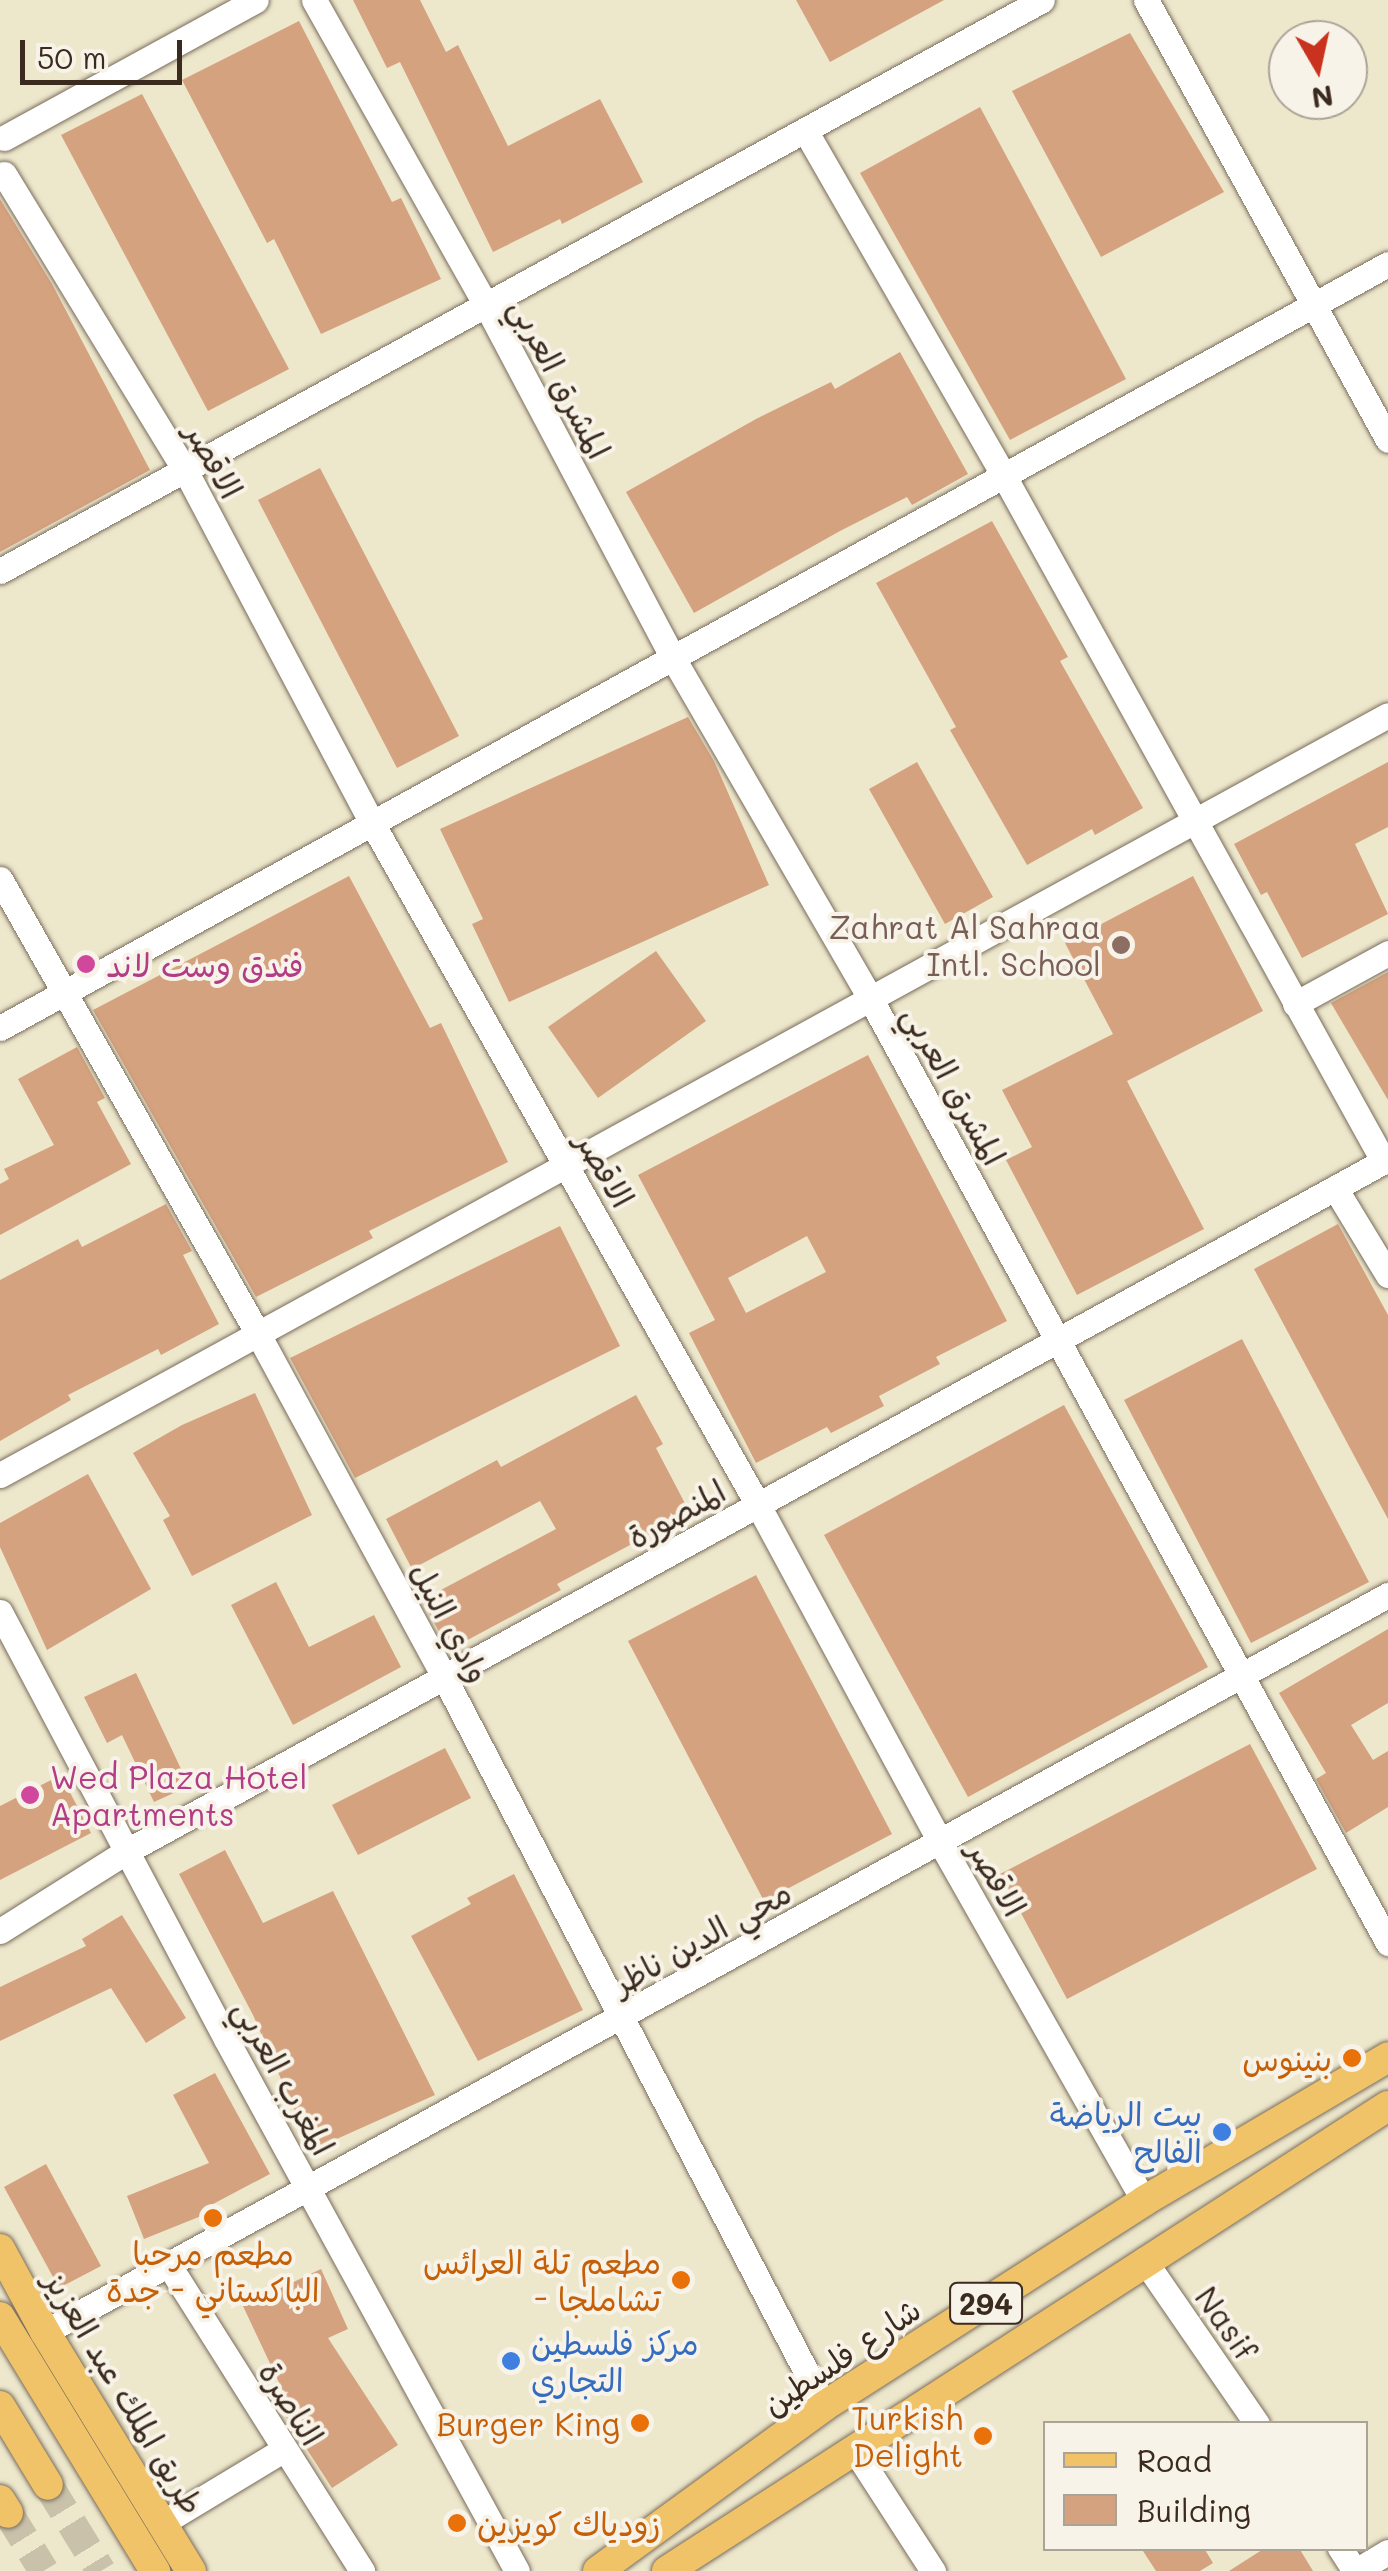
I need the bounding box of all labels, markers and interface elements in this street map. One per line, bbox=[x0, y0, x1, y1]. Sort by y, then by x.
scale bar bbox=[25, 20, 188, 82]
north arrow bbox=[1268, 20, 1368, 120]
text: 50 m bbox=[37, 37, 107, 77]
text: N bbox=[1309, 78, 1336, 117]
street label: المشرق العربي bbox=[503, 291, 619, 465]
street label: الاقصر bbox=[178, 415, 252, 505]
place label: Zahrat Al Sahraa Intl. School bbox=[829, 908, 1101, 983]
marker: Zahrat Al Sahraa Intl. School bbox=[1110, 934, 1132, 956]
place label: فندق وست لاند bbox=[106, 945, 303, 983]
marker: فندق وست لاند bbox=[75, 953, 97, 975]
street label: المشرق العربي bbox=[895, 999, 1015, 1171]
street label: الاقصر bbox=[569, 1124, 643, 1214]
street label: المنصورة bbox=[620, 1470, 732, 1556]
street label: وادي النيل bbox=[403, 1555, 499, 1689]
place label: Wed Plaza Hotel Apartments bbox=[50, 1758, 308, 1833]
marker: Wed Plaza Hotel Apartments bbox=[19, 1784, 41, 1806]
street label: الاقصر bbox=[961, 1833, 1035, 1923]
street label: محي الدين ناظر bbox=[605, 1872, 797, 2002]
street label: المغرب العربي bbox=[227, 1992, 343, 2162]
place label: بنينوس bbox=[1242, 2039, 1332, 2077]
marker: بنينوس bbox=[1341, 2047, 1363, 2069]
place label: بيت الرياضة الفالح bbox=[1050, 2095, 1202, 2170]
marker: بيت الرياضة الفالح bbox=[1211, 2121, 1233, 2143]
marker: مطعم مرحبا الباكستاني - جدة bbox=[202, 2207, 224, 2229]
place label: مطعم مرحبا الباكستاني - جدة bbox=[106, 2234, 320, 2309]
place label: مطعم تلة العرائس - تشاملجا bbox=[423, 2243, 661, 2318]
street label: طريق الملك عبد العزيز bbox=[37, 2263, 213, 2521]
marker: مطعم تلة العرائس - تشاملجا bbox=[670, 2269, 692, 2291]
road number: 294 bbox=[948, 2278, 1024, 2328]
street label: Nasif bbox=[1188, 2279, 1266, 2367]
street label: شارع فلسطين bbox=[755, 2289, 927, 2423]
place label: مركز فلسطين التجاري bbox=[531, 2324, 699, 2399]
marker: مركز فلسطين التجاري bbox=[500, 2350, 522, 2372]
street label: الناصرة bbox=[252, 2354, 332, 2452]
place label: Turkish Delight bbox=[851, 2399, 963, 2474]
place label: Burger King bbox=[436, 2404, 620, 2442]
marker: Burger King bbox=[629, 2412, 651, 2434]
legend bbox=[1043, 2421, 1368, 2551]
marker: Turkish Delight bbox=[972, 2425, 994, 2447]
text: Road bbox=[1137, 2440, 1212, 2480]
text: Building bbox=[1137, 2490, 1251, 2530]
place label: زودياك كويزين bbox=[477, 2504, 661, 2542]
marker: زودياك كويزين bbox=[446, 2512, 468, 2534]

